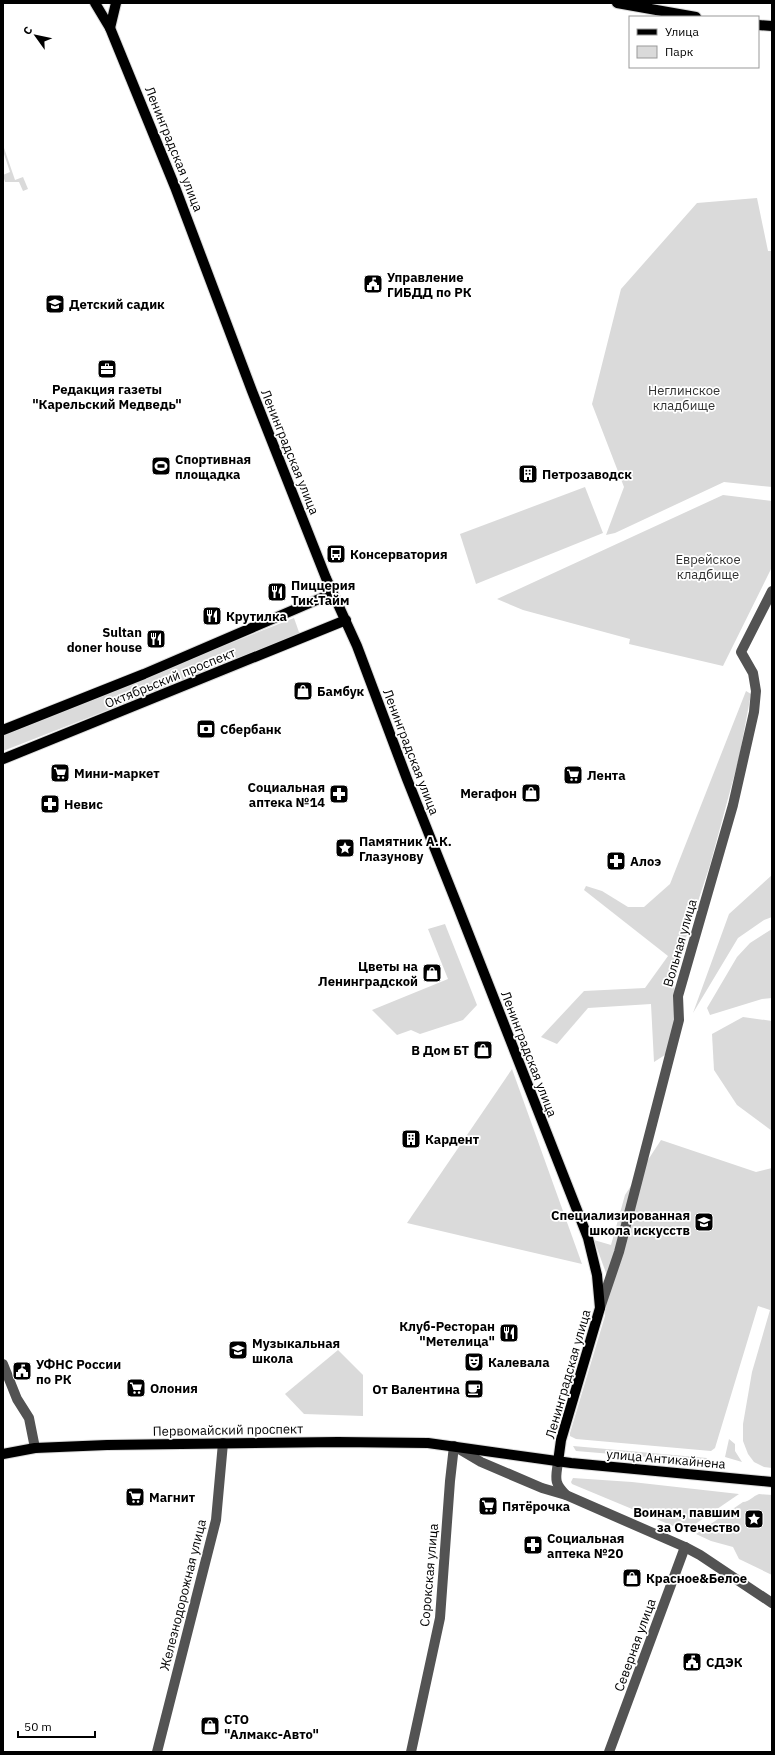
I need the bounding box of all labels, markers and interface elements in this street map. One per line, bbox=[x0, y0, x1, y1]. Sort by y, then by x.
north arrow bbox=[16, 16, 56, 56]
legend bbox=[629, 16, 759, 68]
text: С bbox=[20, 24, 35, 37]
text: Улица bbox=[665, 24, 699, 39]
text: Парк bbox=[665, 44, 694, 59]
street label: Ленинградская улица bbox=[141, 84, 207, 214]
place label: Управление ГИБДД по РК bbox=[387, 269, 472, 301]
public building icon: Управление ГИБДД по РК bbox=[362, 273, 384, 295]
school or university icon: Детский садик bbox=[44, 293, 66, 315]
place label: Детский садик bbox=[69, 296, 165, 313]
office icon: Редакция газеты "Карельский Медведь" bbox=[96, 358, 118, 380]
place label: Редакция газеты "Карельский Медведь" bbox=[32, 381, 182, 413]
park label: Неглинское кладбище bbox=[648, 382, 720, 414]
street label: Ленинградская улица bbox=[257, 387, 323, 517]
place label: Спортивная площадка bbox=[175, 451, 251, 483]
sports icon: Спортивная площадка bbox=[150, 455, 172, 477]
building icon: Петрозаводск bbox=[517, 463, 539, 485]
place label: Петрозаводск bbox=[542, 466, 632, 483]
bus stop icon: Консерватория bbox=[325, 543, 347, 565]
place label: Консерватория bbox=[350, 546, 448, 563]
park label: Еврейское кладбище bbox=[675, 551, 741, 583]
place label: Пиццерия Тик-Тайм bbox=[291, 577, 355, 609]
restaurant icon: Пиццерия Тик-Тайм bbox=[266, 581, 288, 603]
restaurant icon: Крутилка bbox=[201, 605, 223, 627]
place label: Крутилка bbox=[226, 608, 287, 625]
place label: Sultan doner house bbox=[67, 624, 142, 656]
restaurant icon: Sultan doner house bbox=[145, 628, 167, 650]
street label: Октябрьский проспект bbox=[102, 644, 238, 712]
shop icon: Бамбук bbox=[292, 680, 314, 702]
place label: Бамбук bbox=[317, 683, 365, 700]
street label: Ленинградская улица bbox=[379, 687, 443, 818]
bank icon: Сбербанк bbox=[195, 718, 217, 740]
place label: Сбербанк bbox=[220, 721, 282, 738]
supermarket icon: Мини-маркет bbox=[49, 762, 71, 784]
supermarket icon: Лента bbox=[562, 764, 584, 786]
place label: Мини-маркет bbox=[74, 765, 160, 782]
place label: Лента bbox=[587, 767, 626, 784]
place label: Социальная аптека №14 bbox=[248, 779, 325, 811]
shop icon: Мегафон bbox=[520, 782, 542, 804]
pharmacy icon: Социальная аптека №14 bbox=[328, 783, 350, 805]
place label: Мегафон bbox=[460, 785, 517, 802]
pharmacy icon: Невис bbox=[39, 793, 61, 815]
place label: Невис bbox=[64, 796, 103, 813]
place label: Памятник А.К. Глазунову bbox=[359, 833, 452, 865]
place icon: Памятник А.К. Глазунову bbox=[334, 837, 356, 859]
pharmacy icon: Алоэ bbox=[605, 850, 627, 872]
place label: Алоэ bbox=[630, 853, 661, 870]
street label: Вольная улица bbox=[659, 897, 701, 989]
place label: Цветы на Ленинградской bbox=[318, 958, 418, 990]
shop icon: Цветы на Ленинградской bbox=[421, 962, 443, 984]
street label: Ленинградская улица bbox=[497, 989, 561, 1120]
shop icon: В Дом БТ bbox=[472, 1039, 494, 1061]
place label: В Дом БТ bbox=[411, 1042, 469, 1059]
building icon: Кардент bbox=[400, 1128, 422, 1150]
place label: Кардент bbox=[425, 1131, 480, 1148]
place label: Специализированная школа искусств bbox=[551, 1207, 690, 1239]
school or university icon: Специализированная школа искусств bbox=[693, 1211, 715, 1233]
street label: Ленинградская улица bbox=[541, 1307, 595, 1441]
place label: Клуб-Ресторан "Метелица" bbox=[399, 1318, 495, 1350]
restaurant icon: Клуб-Ресторан "Метелица" bbox=[498, 1322, 520, 1344]
place label: Музыкальная школа bbox=[252, 1335, 340, 1367]
school or university icon: Музыкальная школа bbox=[227, 1339, 249, 1361]
theatre icon: Калевала bbox=[463, 1351, 485, 1373]
place label: Калевала bbox=[488, 1354, 550, 1371]
place label: УФНС России по РК bbox=[36, 1356, 121, 1388]
public building icon: УФНС России по РК bbox=[11, 1360, 33, 1382]
supermarket icon: Олония bbox=[125, 1377, 147, 1399]
cafe icon: От Валентина bbox=[463, 1378, 485, 1400]
place label: Олония bbox=[150, 1380, 198, 1397]
place label: От Валентина bbox=[372, 1381, 460, 1398]
street label: Первомайский проспект bbox=[153, 1420, 303, 1440]
street label: улица Антикайнена bbox=[606, 1445, 726, 1473]
supermarket icon: Магнит bbox=[124, 1486, 146, 1508]
place label: Магнит bbox=[149, 1489, 196, 1506]
supermarket icon: Пятёрочка bbox=[477, 1495, 499, 1517]
place label: Пятёрочка bbox=[502, 1498, 570, 1515]
place label: Воинам, павшим за Отечество bbox=[633, 1504, 740, 1536]
place icon: Воинам, павшим за Отечество bbox=[743, 1508, 765, 1530]
street label: Железнодорожная улица bbox=[156, 1517, 210, 1673]
street label: Сорокская улица bbox=[416, 1523, 442, 1627]
place label: Социальная аптека №20 bbox=[547, 1530, 624, 1562]
pharmacy icon: Социальная аптека №20 bbox=[522, 1534, 544, 1556]
shop icon: Красное&Белое bbox=[621, 1567, 643, 1589]
place label: Красное&Белое bbox=[646, 1570, 747, 1587]
street label: Северная улица bbox=[610, 1596, 660, 1694]
public building icon: СДЭК bbox=[681, 1651, 703, 1673]
place label: СДЭК bbox=[706, 1654, 743, 1671]
place label: СТО "Алмакс-Авто" bbox=[224, 1711, 319, 1743]
scale bar bbox=[18, 1713, 95, 1739]
shop icon: СТО "Алмакс-Авто" bbox=[199, 1715, 221, 1737]
text: 50 m bbox=[24, 1719, 52, 1734]

